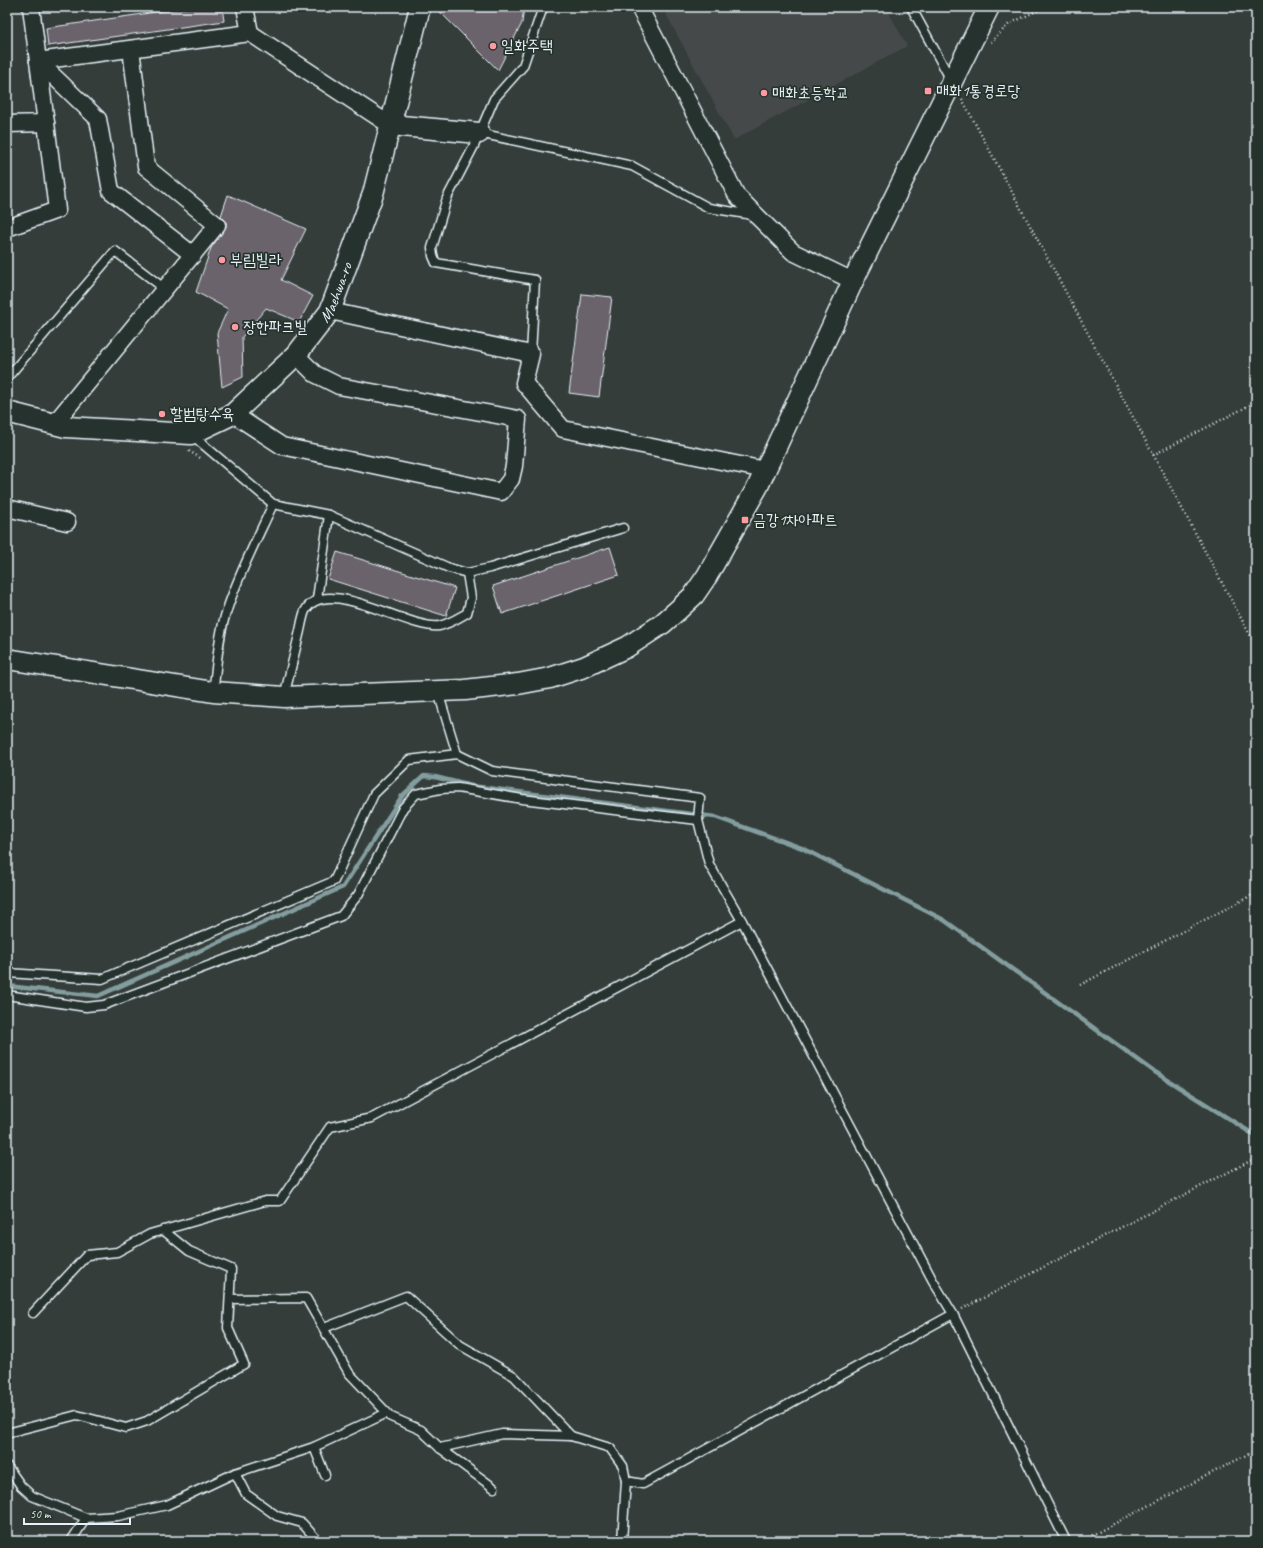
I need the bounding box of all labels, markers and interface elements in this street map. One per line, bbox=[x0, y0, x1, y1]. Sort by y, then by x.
place label: 일화주택 bbox=[501, 36, 553, 56]
marker: 일화주택 bbox=[488, 41, 498, 51]
place label: 매화1통경로당 bbox=[936, 81, 1021, 101]
place label: 매화초등학교 bbox=[772, 83, 849, 103]
marker: 매화1통경로당 bbox=[923, 86, 933, 96]
marker: 매화초등학교 bbox=[759, 88, 769, 98]
place label: 부림빌라 bbox=[230, 250, 282, 270]
marker: 부림빌라 bbox=[217, 255, 227, 265]
street label: Maehwa-ro bbox=[315, 259, 357, 326]
place label: 장한파크빌 bbox=[243, 317, 308, 337]
marker: 장한파크빌 bbox=[230, 322, 240, 332]
place label: 할범탕수육 bbox=[170, 404, 234, 424]
marker: 할범탕수육 bbox=[157, 409, 167, 419]
place label: 금강1차아파트 bbox=[753, 510, 837, 530]
marker: 금강1차아파트 bbox=[740, 515, 750, 525]
scale bar bbox=[24, 1500, 130, 1526]
text: 50 m bbox=[30, 1506, 52, 1522]

